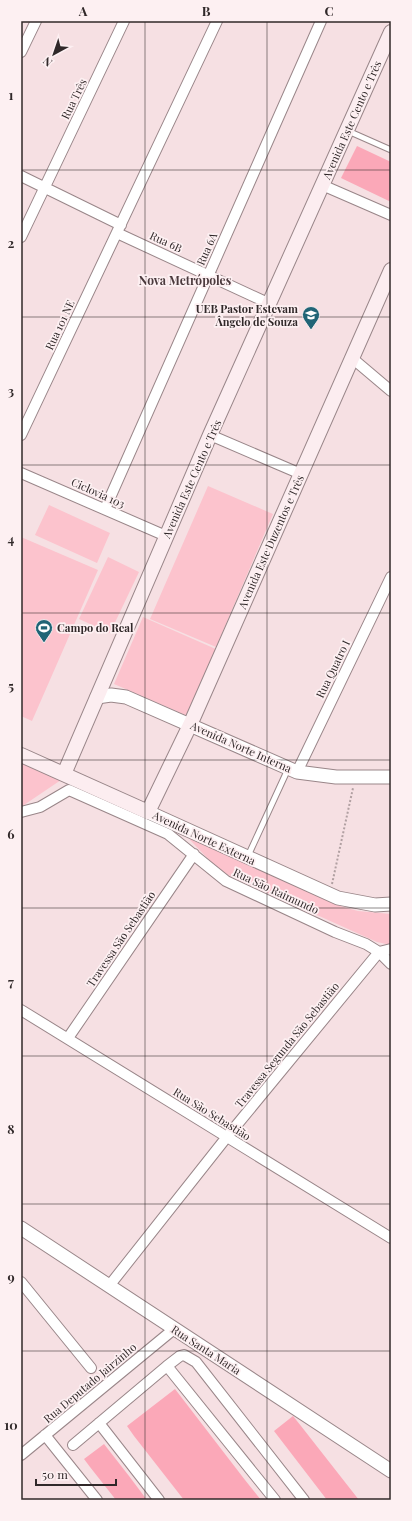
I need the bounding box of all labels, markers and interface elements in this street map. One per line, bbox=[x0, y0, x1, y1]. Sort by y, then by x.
text: A bbox=[78, 2, 88, 19]
text: B bbox=[202, 2, 211, 19]
text: C bbox=[324, 2, 334, 19]
north arrow bbox=[34, 34, 74, 74]
text: N bbox=[39, 54, 55, 70]
street label: Avenida Este Cento e Três bbox=[318, 58, 385, 182]
street label: Rua Três bbox=[57, 76, 90, 122]
text: 1 bbox=[9, 86, 14, 103]
street label: Rua 6B bbox=[148, 228, 185, 256]
street label: Rua 6A bbox=[193, 230, 220, 267]
text: 2 bbox=[8, 234, 15, 251]
district label: Nova Metrópoles bbox=[139, 272, 232, 288]
street label: Rua 101 NE bbox=[41, 297, 78, 352]
place label: UEB Pastor Estevam Ângelo de Souza bbox=[196, 301, 298, 329]
school or university icon: UEB Pastor Estevam Ângelo de Souza bbox=[301, 305, 321, 330]
text: 3 bbox=[8, 382, 14, 399]
street label: Avenida Este Cento e Três bbox=[158, 417, 225, 541]
street label: Avenida Este Duzentos e Três bbox=[234, 472, 307, 612]
street label: Ciclovia 103 bbox=[69, 474, 128, 511]
text: 4 bbox=[8, 530, 15, 547]
sports icon: Campo do Real bbox=[34, 618, 54, 643]
place label: Campo do Real bbox=[57, 620, 134, 635]
street label: Rua Quatro I bbox=[312, 637, 353, 700]
text: 5 bbox=[8, 677, 14, 694]
street label: Avenida Norte Interna bbox=[187, 717, 295, 776]
street label: Avenida Norte Externa bbox=[150, 807, 258, 868]
text: 6 bbox=[7, 825, 15, 842]
street label: Rua São Raimundo bbox=[231, 864, 321, 917]
street label: Travessa São Sebastião bbox=[83, 888, 158, 990]
text: 7 bbox=[8, 973, 14, 990]
street label: Travessa Segunda São Sebastião bbox=[231, 979, 342, 1111]
street label: Rua São Sebastião bbox=[171, 1084, 254, 1143]
text: 8 bbox=[7, 1120, 15, 1137]
text: 9 bbox=[7, 1268, 15, 1285]
street label: Rua Santa Maria bbox=[169, 1321, 244, 1378]
street label: Rua Deputado Jairzinho bbox=[40, 1339, 139, 1426]
text: 10 bbox=[4, 1416, 18, 1433]
scale bar bbox=[36, 1461, 116, 1487]
text: 50 m bbox=[42, 1466, 68, 1482]

